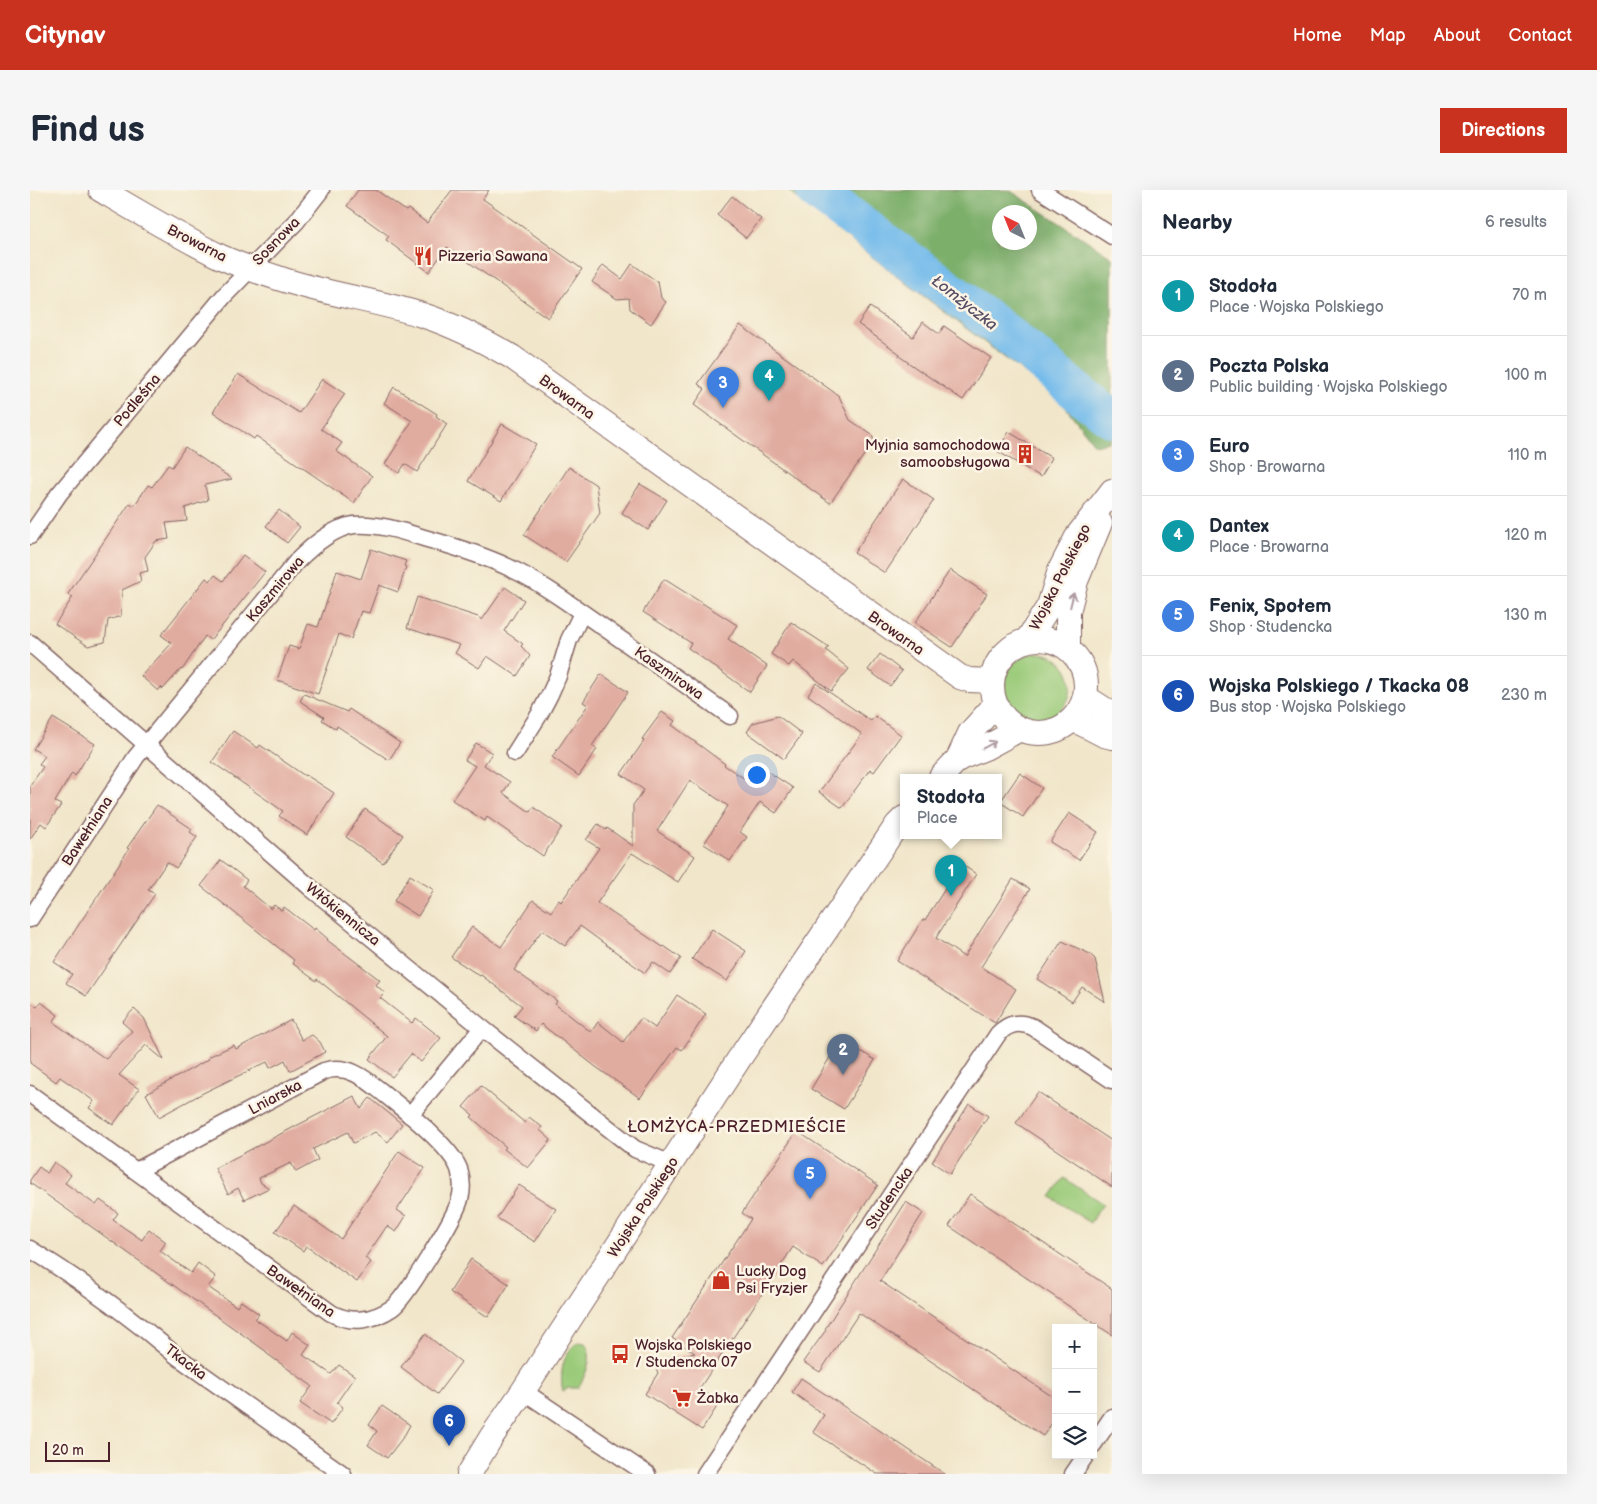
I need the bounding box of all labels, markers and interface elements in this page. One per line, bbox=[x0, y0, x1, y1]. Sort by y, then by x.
text: Citynav bbox=[25, 21, 106, 50]
text: Home bbox=[1293, 25, 1342, 46]
text: Map bbox=[1370, 25, 1406, 46]
text: About bbox=[1434, 25, 1481, 46]
text: Contact bbox=[1509, 25, 1572, 46]
button: Directions bbox=[1440, 108, 1567, 153]
text: Find us bbox=[30, 109, 145, 152]
north arrow bbox=[992, 205, 1037, 250]
text: Nearby bbox=[1162, 210, 1232, 235]
street label: Sosnowa bbox=[249, 213, 304, 270]
text: 6 results bbox=[1485, 213, 1547, 232]
street label: Browarna bbox=[164, 220, 230, 267]
restaurant icon: Pizzeria Sawana bbox=[412, 245, 434, 267]
place label: Pizzeria Sawana bbox=[438, 247, 548, 266]
water label: Łomżyczka bbox=[927, 272, 1001, 335]
text: Stodoła bbox=[1209, 275, 1277, 298]
text: 1 bbox=[1175, 286, 1181, 305]
text: 70 m bbox=[1512, 286, 1547, 305]
text: Place · Wojska Polskiego bbox=[1209, 298, 1384, 317]
text: Poczta Polska bbox=[1209, 355, 1329, 378]
pin: 4 bbox=[753, 360, 785, 401]
text: 2 bbox=[1173, 366, 1183, 385]
text: 100 m bbox=[1504, 366, 1547, 385]
pin: 3 bbox=[707, 367, 739, 408]
street label: Podleśna bbox=[110, 370, 165, 431]
street label: Browarna bbox=[535, 371, 598, 424]
text: Public building · Wojska Polskiego bbox=[1209, 378, 1448, 397]
text: Euro bbox=[1209, 435, 1250, 458]
place label: Myjnia samochodowa samoobsługowa bbox=[865, 436, 1010, 472]
building icon: Myjnia samochodowa samoobsługowa bbox=[1014, 443, 1036, 465]
text: 3 bbox=[1173, 446, 1183, 465]
text: 110 m bbox=[1508, 446, 1547, 465]
text: Shop · Browarna bbox=[1209, 458, 1325, 477]
text: Dantex bbox=[1209, 515, 1269, 538]
street label: Wojska Polskiego bbox=[1025, 521, 1095, 634]
text: 4 bbox=[1173, 526, 1183, 545]
text: 120 m bbox=[1504, 526, 1547, 545]
text: Place · Browarna bbox=[1209, 538, 1329, 557]
street label: Kaszmirowa bbox=[242, 552, 309, 626]
one-way arrow bbox=[1067, 592, 1077, 608]
text: Fenix, Społem bbox=[1209, 595, 1331, 618]
text: 5 bbox=[1173, 606, 1183, 625]
text: 130 m bbox=[1504, 606, 1547, 625]
street label: Browarna bbox=[864, 607, 928, 660]
text: Shop · Studencka bbox=[1209, 618, 1332, 637]
street label: Kaszmirowa bbox=[630, 643, 707, 704]
text: Wojska Polskiego / Tkacka 08 bbox=[1209, 675, 1469, 698]
text: 6 bbox=[1173, 686, 1183, 705]
text: 230 m bbox=[1501, 686, 1547, 705]
text: Bus stop · Wojska Polskiego bbox=[1209, 698, 1406, 717]
one-way arrow bbox=[981, 740, 996, 749]
your location bbox=[744, 762, 770, 788]
popup bbox=[900, 774, 1002, 839]
text: Stodoła bbox=[917, 786, 985, 809]
street label: Bawełniana bbox=[58, 793, 117, 870]
text: Place bbox=[917, 809, 957, 828]
pin: 1 bbox=[935, 855, 967, 896]
street label: Włókiennicza bbox=[302, 879, 384, 950]
pin: 2 bbox=[827, 1034, 859, 1075]
street label: Lniarska bbox=[245, 1076, 305, 1119]
district label: ŁOMŻYCA-PRZEDMIEŚCIE bbox=[627, 1116, 847, 1137]
street label: Wojska Polskiego bbox=[604, 1153, 683, 1261]
pin: 5 bbox=[794, 1158, 826, 1199]
street label: Studencka bbox=[862, 1163, 917, 1233]
street label: Bawełniana bbox=[263, 1261, 339, 1322]
place label: Lucky Dog Psi Fryzjer bbox=[736, 1262, 808, 1298]
shop icon: Lucky Dog Psi Fryzjer bbox=[710, 1269, 732, 1291]
map controls bbox=[1052, 1324, 1097, 1459]
button: + bbox=[1052, 1324, 1097, 1369]
place label: Wojska Polskiego / Studencka 07 bbox=[635, 1336, 752, 1372]
street label: Tkacka bbox=[161, 1340, 210, 1384]
bus stop icon: Wojska Polskiego / Studencka 07 bbox=[609, 1343, 631, 1365]
button: − bbox=[1052, 1369, 1097, 1414]
supermarket icon: Żabka bbox=[671, 1387, 693, 1409]
place label: Żabka bbox=[696, 1389, 739, 1408]
pin: 6 bbox=[433, 1405, 465, 1446]
button: layers bbox=[1052, 1414, 1097, 1459]
scale bar bbox=[45, 1439, 110, 1462]
text: 20 m bbox=[52, 1442, 84, 1459]

